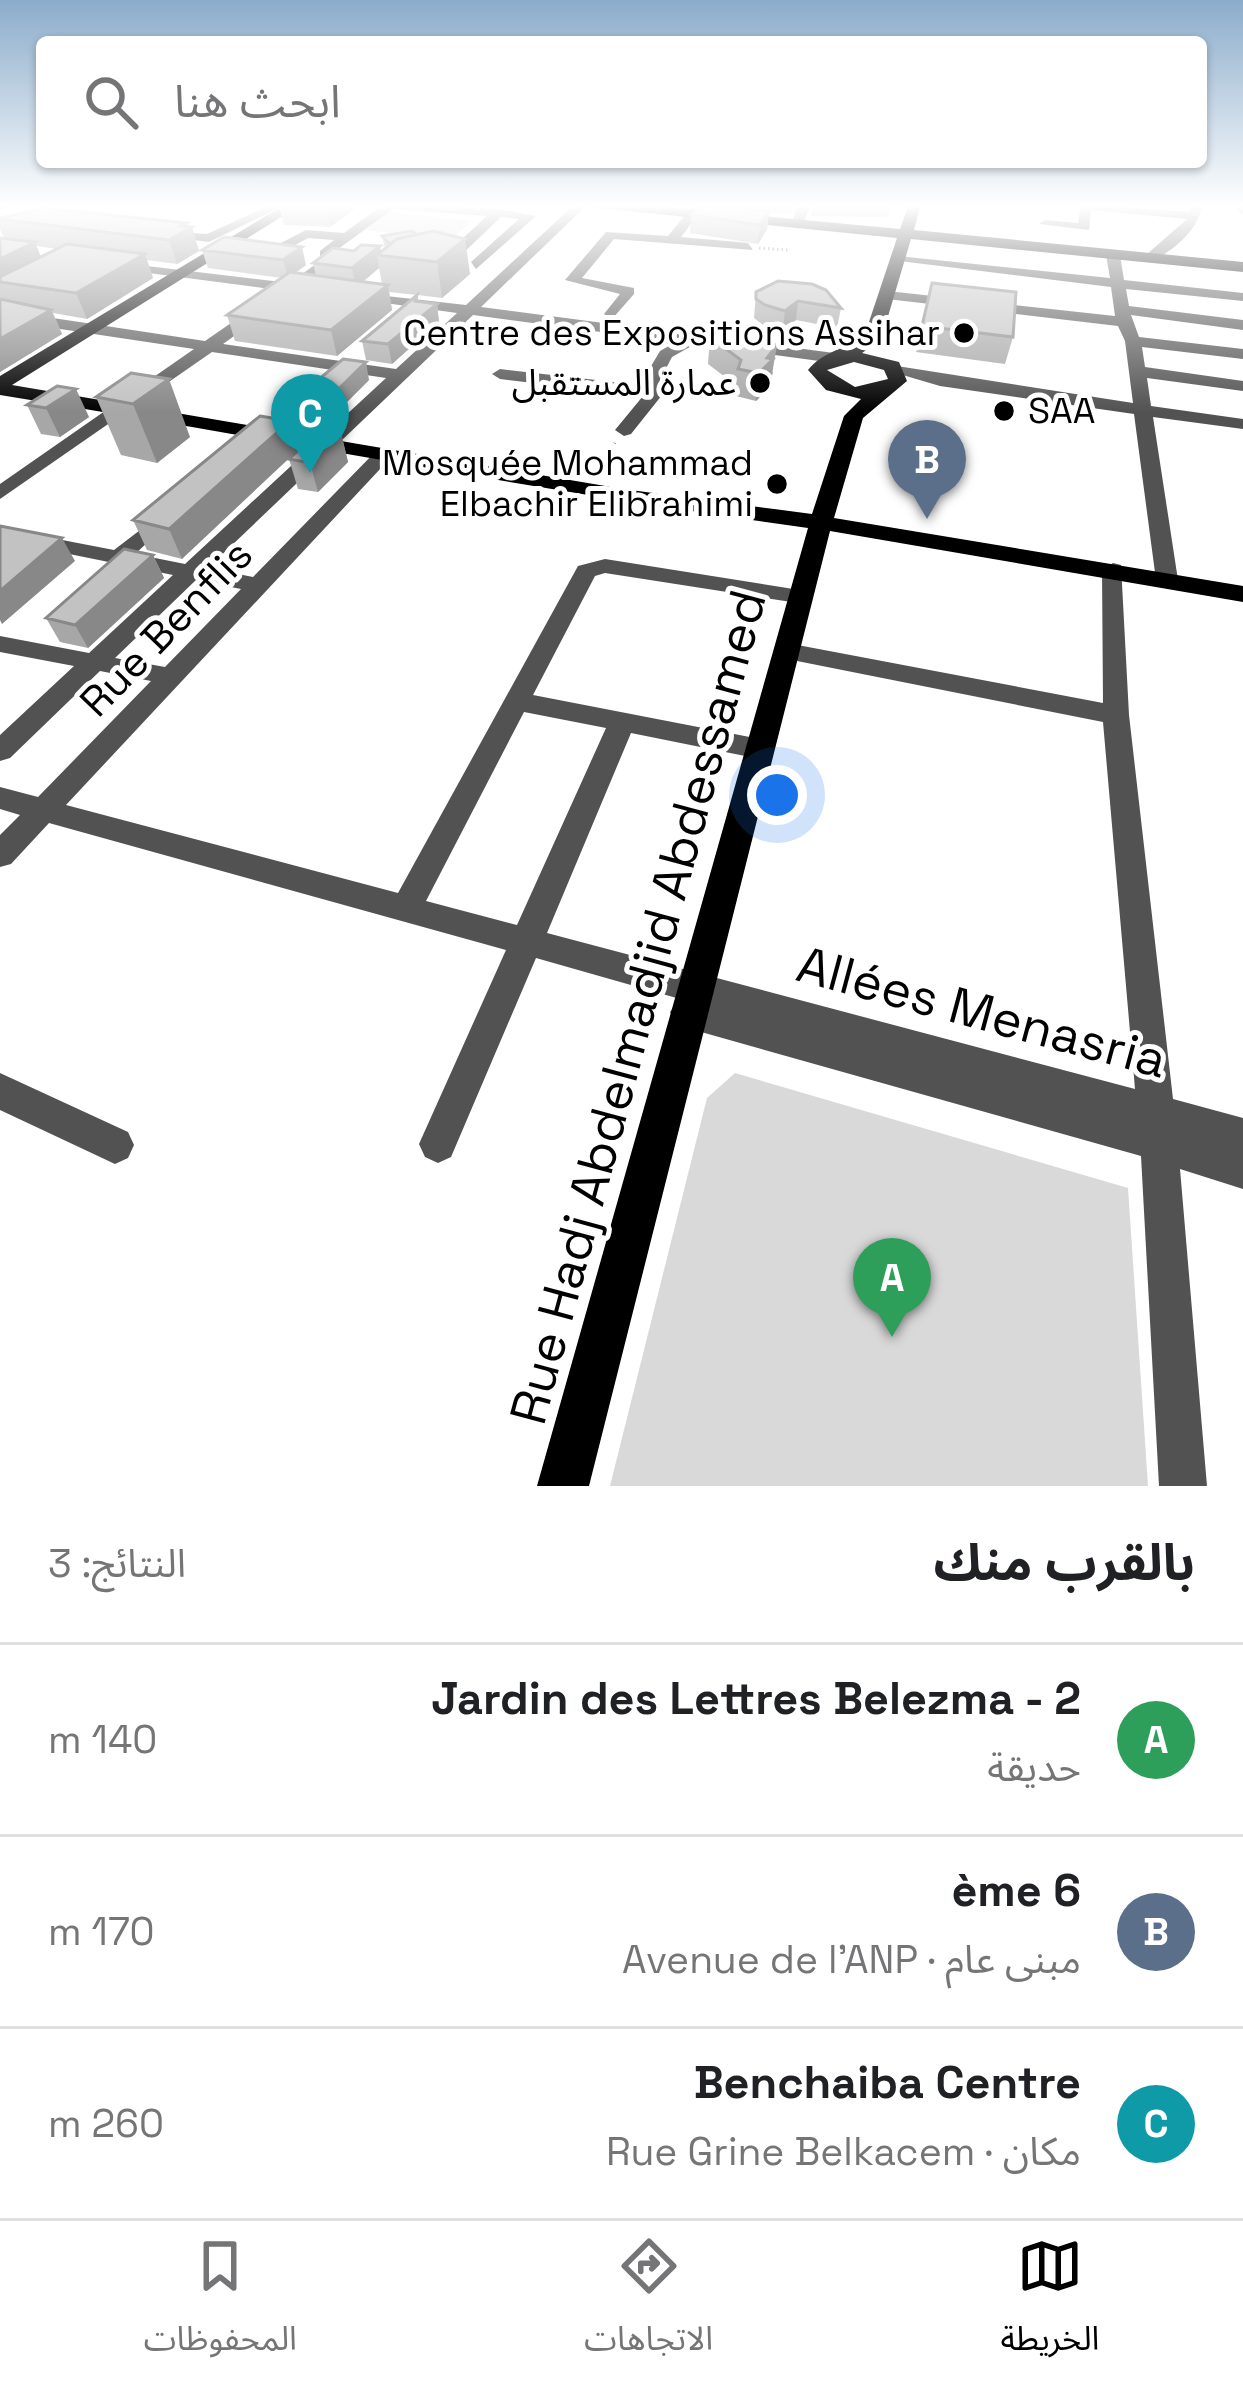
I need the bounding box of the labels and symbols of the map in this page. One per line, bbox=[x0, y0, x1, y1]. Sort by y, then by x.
place label: Centre des Expositions Assihar bbox=[403, 310, 940, 356]
marker: Centre des Expositions Assihar bbox=[951, 320, 977, 346]
place label: عمارة المستقبل bbox=[512, 360, 736, 406]
marker: عمارة المستقبل bbox=[747, 370, 773, 396]
pin: C bbox=[271, 374, 349, 473]
place label: SAA bbox=[1028, 388, 1095, 434]
marker: SAA bbox=[991, 398, 1017, 424]
pin: B bbox=[888, 420, 966, 519]
place label: Mosquée Mohammad Elbachir Elibrahimi bbox=[382, 440, 753, 527]
marker: Mosquée Mohammad Elbachir Elibrahimi bbox=[764, 471, 790, 497]
street label: Rue Benflis bbox=[68, 528, 264, 728]
street label: Rue Hadj Abdelmadjid Abdessamed bbox=[495, 583, 781, 1431]
your location bbox=[747, 765, 807, 825]
street label: Allées Menasria bbox=[790, 931, 1174, 1093]
pin: A bbox=[853, 1238, 931, 1337]

